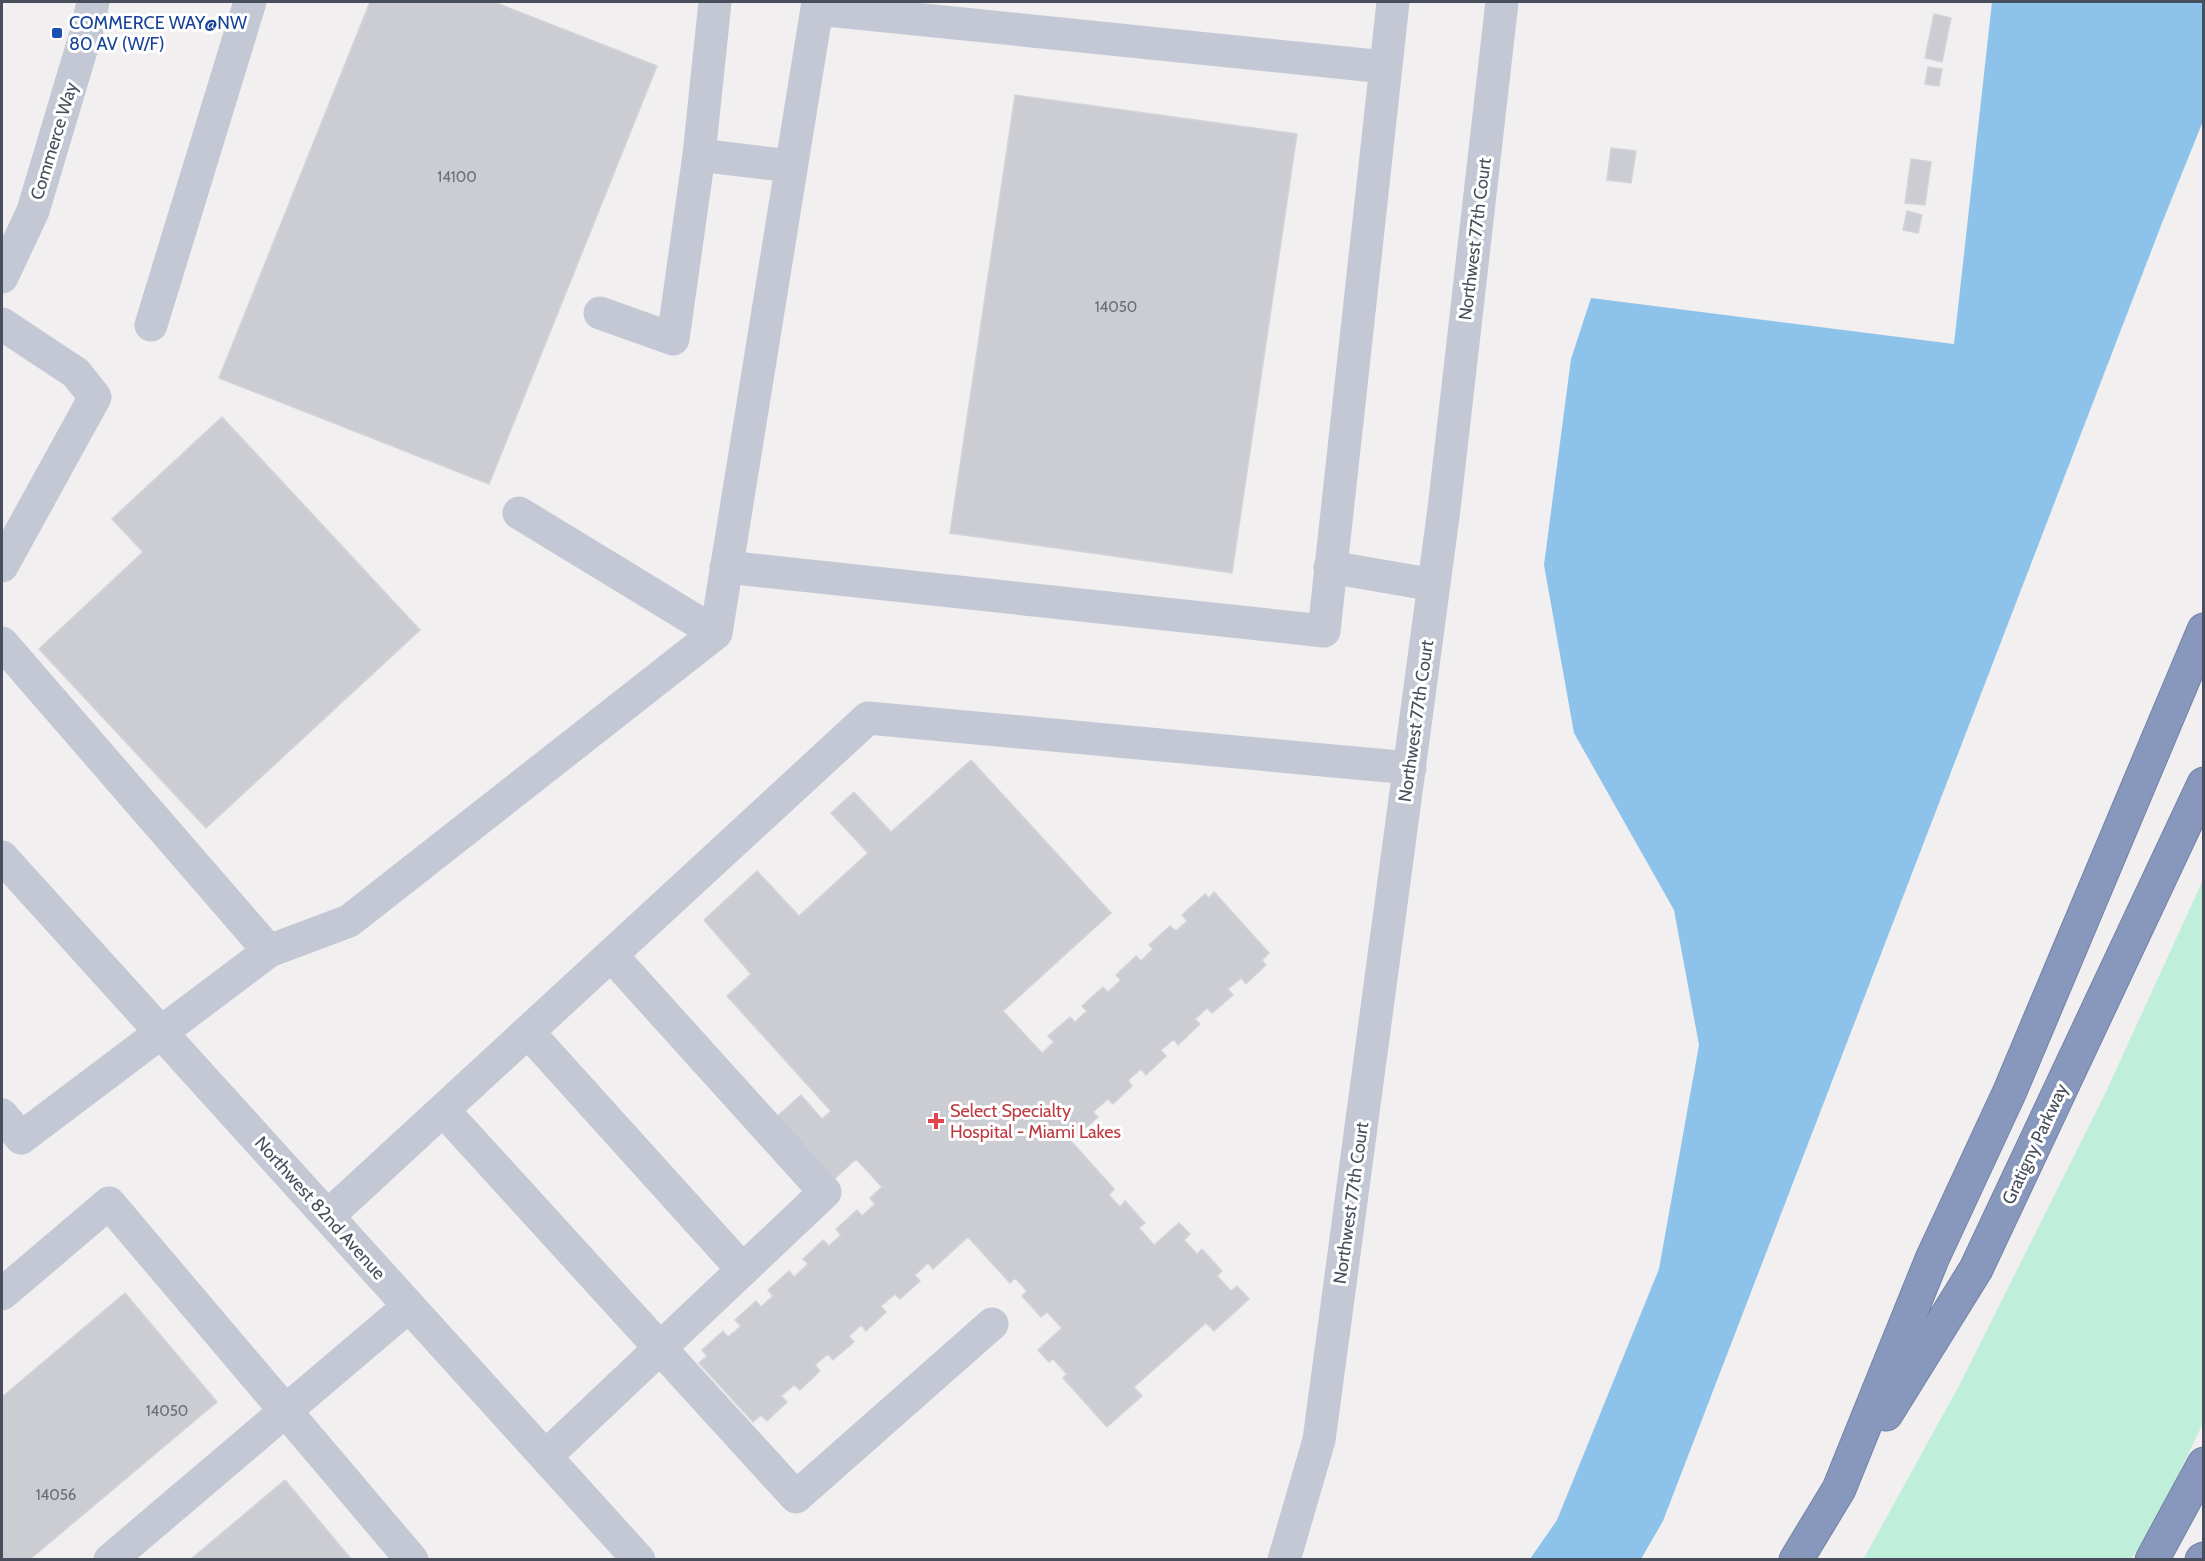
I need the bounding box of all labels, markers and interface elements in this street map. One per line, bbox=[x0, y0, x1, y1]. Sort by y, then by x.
place label: COMMERCE WAY@NW 80 AV (W/F) bbox=[69, 12, 247, 55]
marker: COMMERCE WAY@NW 80 AV (W/F) bbox=[50, 26, 64, 40]
street label: Commerce Way bbox=[26, 79, 82, 203]
street label: Northwest 77th Court bbox=[1454, 157, 1496, 321]
house number: 14100 bbox=[437, 168, 477, 186]
house number: 14050 bbox=[1095, 298, 1137, 316]
street label: Northwest 77th Court bbox=[1394, 639, 1438, 803]
street label: Gratigny Parkway bbox=[1997, 1080, 2073, 1208]
place label: Select Specialty Hospital - Miami Lakes bbox=[950, 1100, 1121, 1143]
marker: Select Specialty Hospital - Miami Lakes bbox=[927, 1112, 945, 1130]
street label: Northwest 77th Court bbox=[1329, 1121, 1373, 1285]
street label: Northwest 82nd Avenue bbox=[250, 1132, 390, 1284]
house number: 14050 bbox=[146, 1402, 188, 1420]
house number: 14056 bbox=[36, 1486, 76, 1504]

